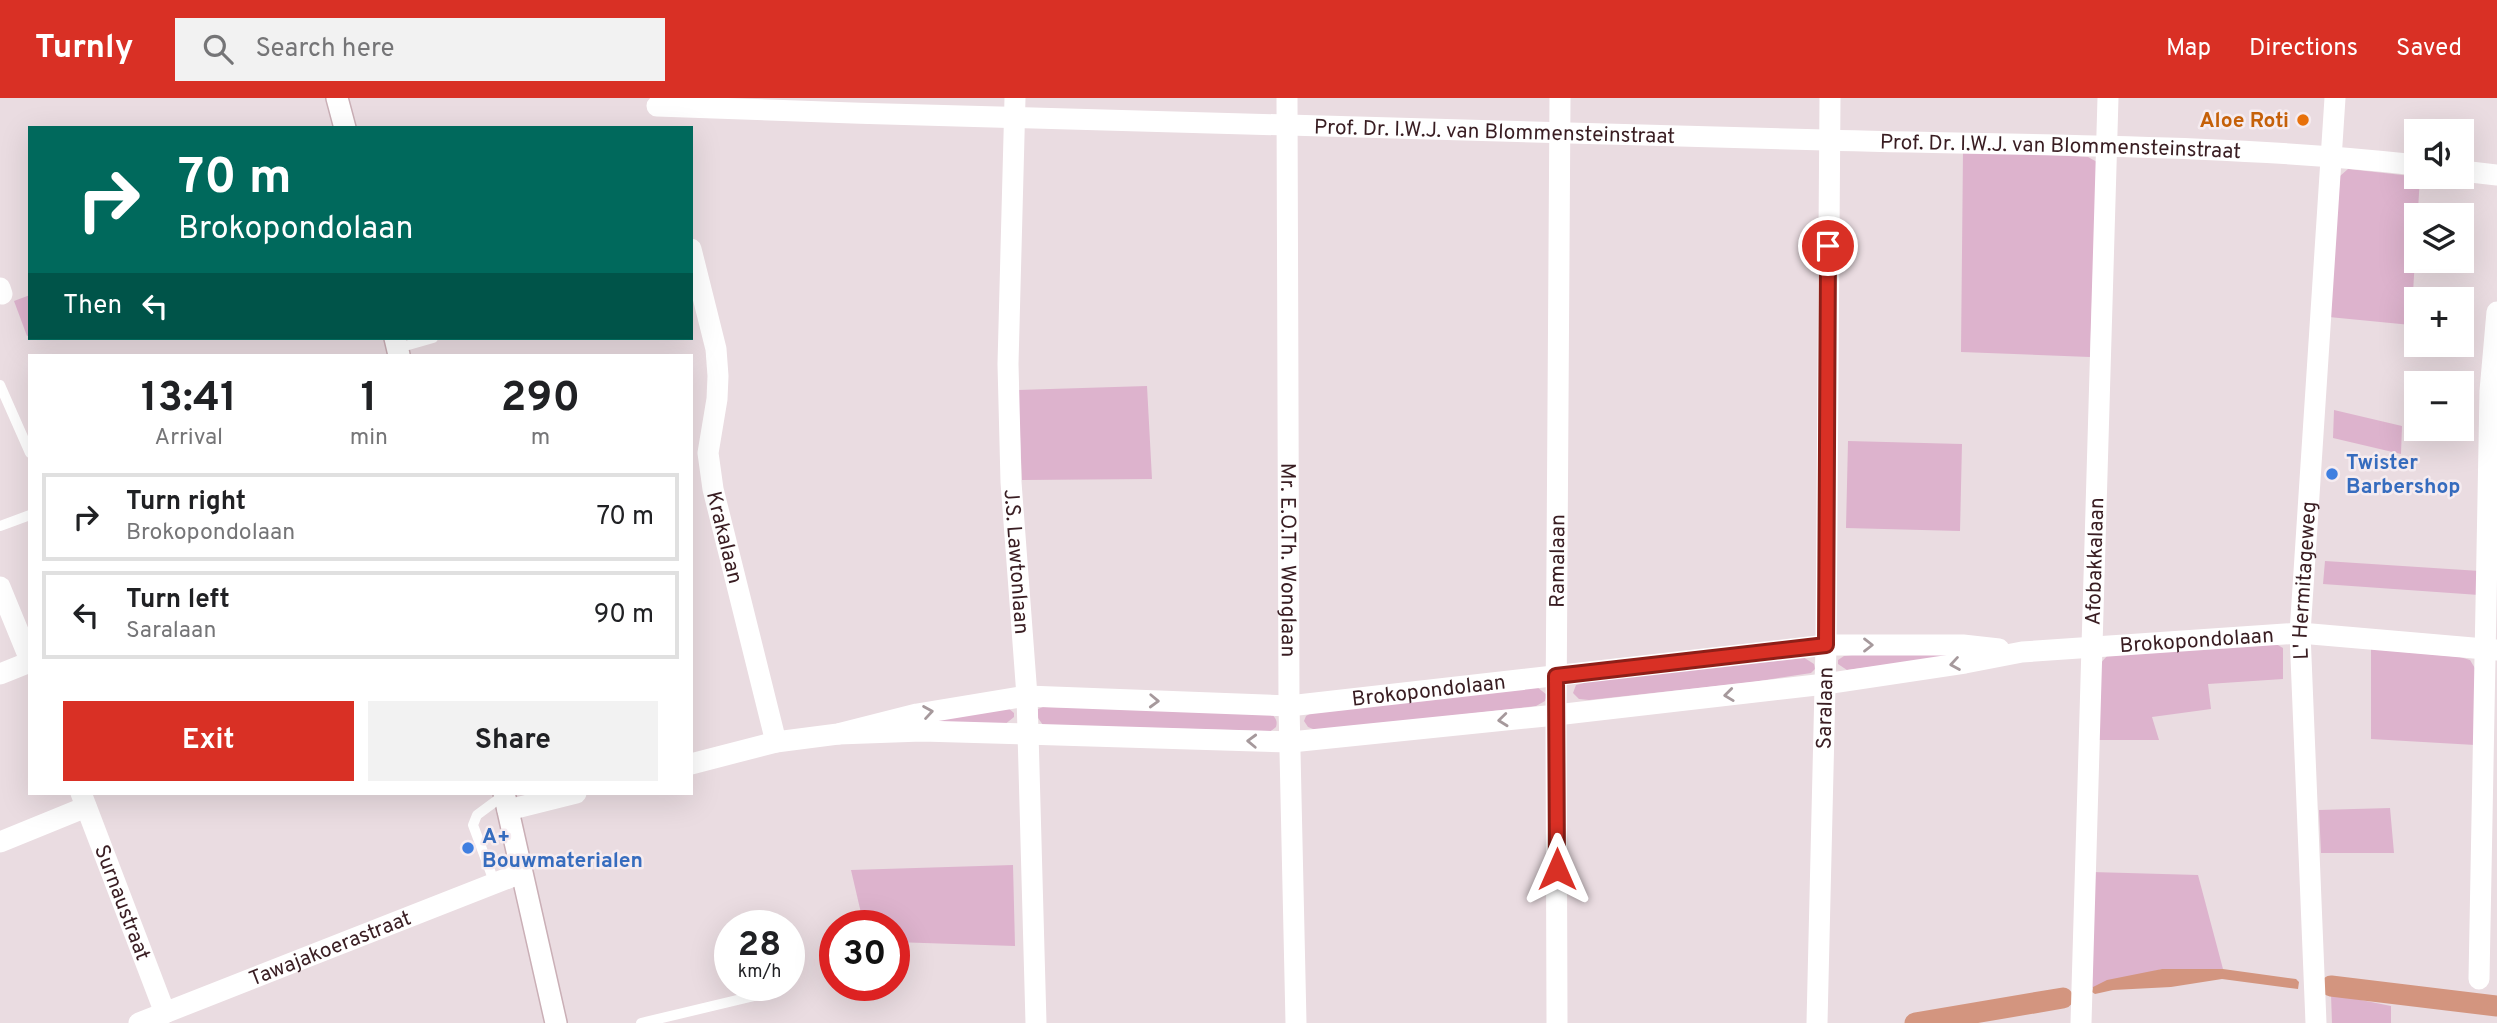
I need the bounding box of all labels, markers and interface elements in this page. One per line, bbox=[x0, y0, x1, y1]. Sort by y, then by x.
search box bbox=[175, 18, 665, 81]
text: Turnly bbox=[35, 28, 133, 70]
icon: search bbox=[199, 30, 237, 68]
text: Search here bbox=[255, 33, 394, 66]
text: Map bbox=[2166, 34, 2211, 64]
text: Directions bbox=[2249, 34, 2358, 64]
text: Saved bbox=[2396, 34, 2462, 64]
place label: Aloe Roti bbox=[2200, 108, 2289, 135]
marker: Aloe Roti bbox=[2295, 112, 2311, 128]
street label: Prof. Dr. I.W.J. van Blommensteinstraat bbox=[1314, 114, 1675, 151]
map controls bbox=[2404, 119, 2474, 441]
button: sound bbox=[2404, 119, 2474, 189]
street label: Prof. Dr. I.W.J. van Blommensteinstraat bbox=[1879, 129, 2242, 166]
text: 70 m bbox=[178, 149, 292, 211]
icon: right bbox=[63, 154, 154, 245]
button: layers bbox=[2404, 203, 2474, 273]
text: Brokopondolaan bbox=[178, 210, 414, 250]
pin bbox=[1798, 216, 1858, 276]
icon: arrive bbox=[1809, 227, 1847, 265]
icon: left bbox=[136, 287, 174, 325]
button: + bbox=[2404, 287, 2474, 357]
text: Then bbox=[63, 290, 122, 323]
button: − bbox=[2404, 371, 2474, 441]
text: 13:41 bbox=[141, 373, 237, 426]
text: 1 bbox=[360, 373, 377, 426]
text: 290 bbox=[501, 373, 580, 426]
text: Arrival bbox=[155, 424, 223, 453]
text: min bbox=[350, 424, 388, 453]
text: m bbox=[531, 424, 550, 453]
place label: Twister Barbershop bbox=[2346, 450, 2460, 501]
street label: Mr. E.O.Th. Wonglaan bbox=[1273, 463, 1301, 657]
marker: Twister Barbershop bbox=[2324, 466, 2340, 482]
text: Turn right bbox=[126, 486, 246, 519]
street label: J.S. Lawtonlaan bbox=[997, 488, 1034, 635]
street label: Krakalaan bbox=[699, 489, 748, 587]
street label: Afobakkalaan bbox=[2081, 497, 2111, 626]
icon: right bbox=[67, 498, 105, 536]
street label: L' Hermitageweg bbox=[2288, 500, 2324, 660]
text: 70 m bbox=[596, 501, 654, 534]
street label: Ramalaan bbox=[1545, 514, 1572, 608]
text: Brokopondolaan bbox=[126, 519, 295, 548]
text: Turn left bbox=[126, 584, 230, 617]
icon: left bbox=[67, 596, 105, 634]
text: 90 m bbox=[594, 599, 654, 632]
text: Saralaan bbox=[126, 617, 216, 646]
street label: Brokopondolaan bbox=[2119, 623, 2275, 660]
one-way arrow bbox=[1863, 637, 1874, 653]
one-way arrow bbox=[1949, 656, 1961, 671]
street label: Saralaan bbox=[1812, 667, 1840, 750]
street label: Brokopondolaan bbox=[1350, 669, 1507, 714]
one-way arrow bbox=[1723, 688, 1735, 703]
one-way arrow bbox=[1149, 693, 1160, 708]
button: Exit bbox=[63, 701, 354, 781]
button: Share bbox=[368, 701, 658, 781]
one-way arrow bbox=[922, 705, 934, 720]
one-way arrow bbox=[1497, 713, 1509, 728]
one-way arrow bbox=[1247, 733, 1258, 748]
place label: A+ Bouwmaterialen bbox=[482, 824, 643, 875]
position arrow bbox=[1520, 832, 1594, 906]
marker: A+ Bouwmaterialen bbox=[460, 840, 476, 856]
street label: Surnaustraat bbox=[87, 841, 156, 965]
street label: Tawajakoerastraat bbox=[245, 905, 415, 993]
speed limit sign: 30 bbox=[819, 910, 910, 1001]
text: 28 bbox=[738, 924, 781, 968]
text: km/h bbox=[738, 961, 781, 984]

